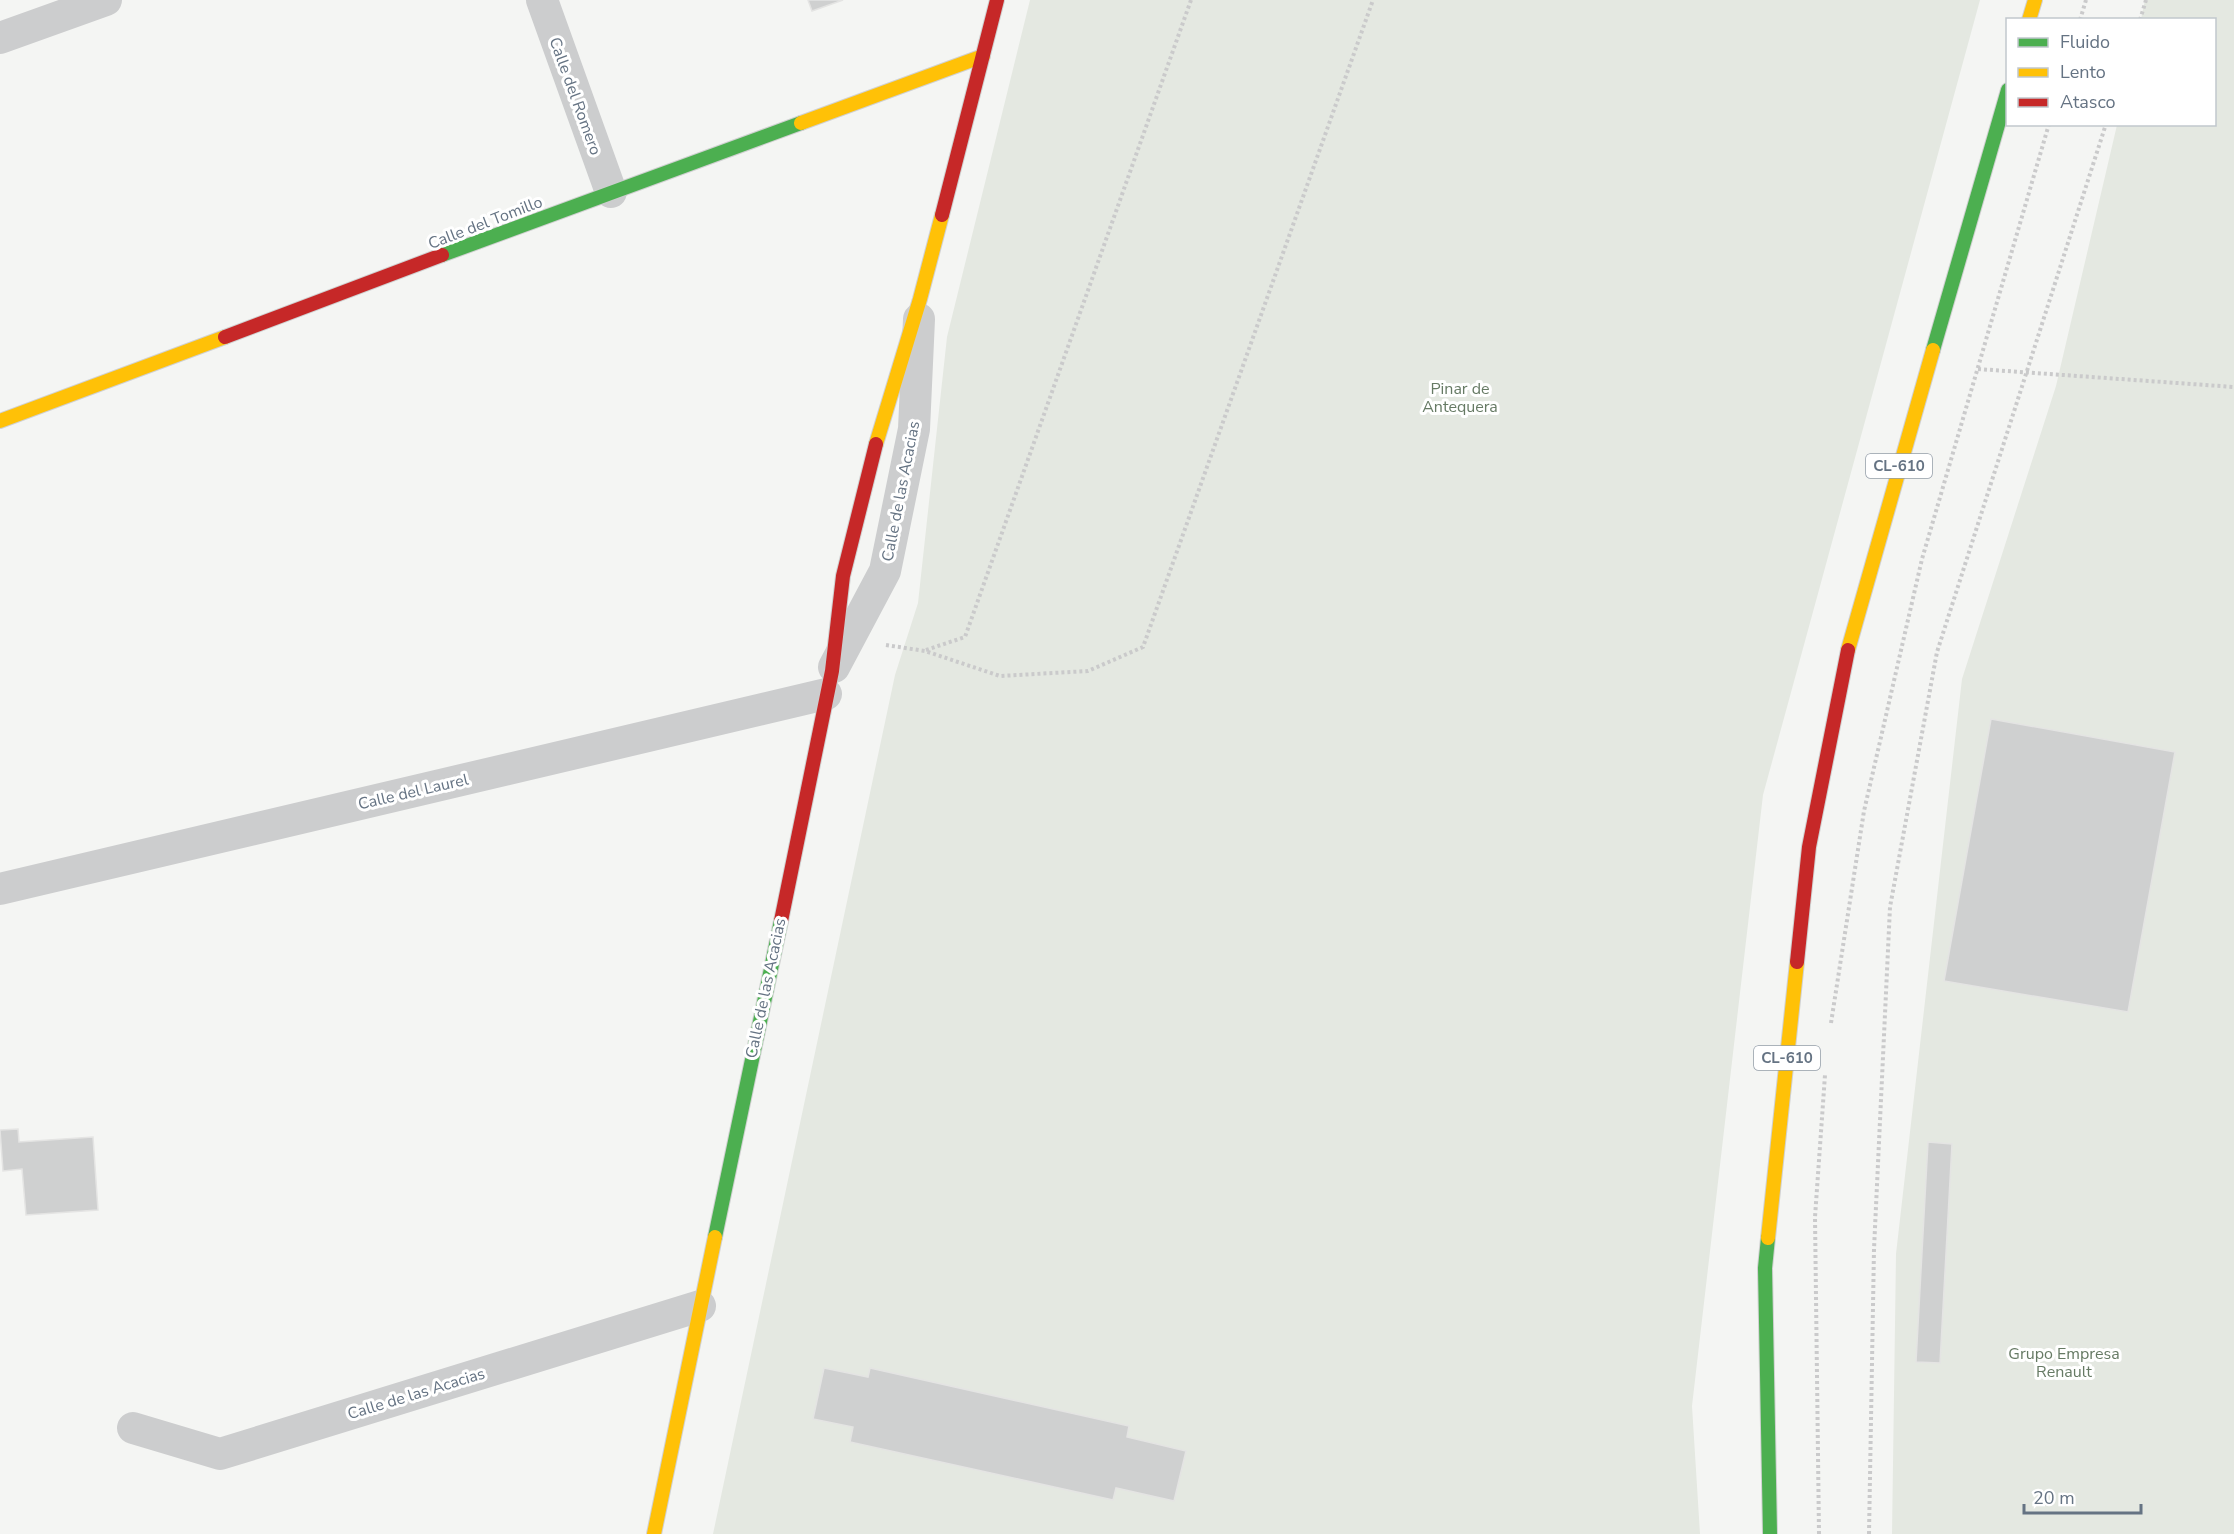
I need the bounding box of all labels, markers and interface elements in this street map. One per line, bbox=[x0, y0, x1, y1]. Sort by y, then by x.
legend bbox=[2006, 18, 2216, 126]
text: Fluido bbox=[2060, 30, 2110, 54]
street label: Calle del Romero bbox=[544, 34, 607, 158]
text: Lento bbox=[2060, 60, 2106, 84]
text: Atasco bbox=[2060, 90, 2116, 114]
street label: Calle del Tomillo bbox=[425, 191, 546, 255]
park label: Pinar de Antequera bbox=[1422, 378, 1498, 418]
street label: Calle de las Acacias bbox=[877, 419, 925, 563]
road number: CL-610 bbox=[1866, 454, 1932, 478]
street label: Calle del Laurel bbox=[356, 769, 471, 815]
street label: Calle de las Acacias bbox=[740, 916, 792, 1060]
road number: CL-610 bbox=[1754, 1046, 1820, 1070]
park label: Grupo Empresa Renault bbox=[2008, 1343, 2120, 1383]
street label: Calle de las Acacias bbox=[345, 1363, 488, 1425]
scale bar bbox=[2024, 1477, 2141, 1515]
text: 20 m bbox=[2033, 1486, 2075, 1510]

